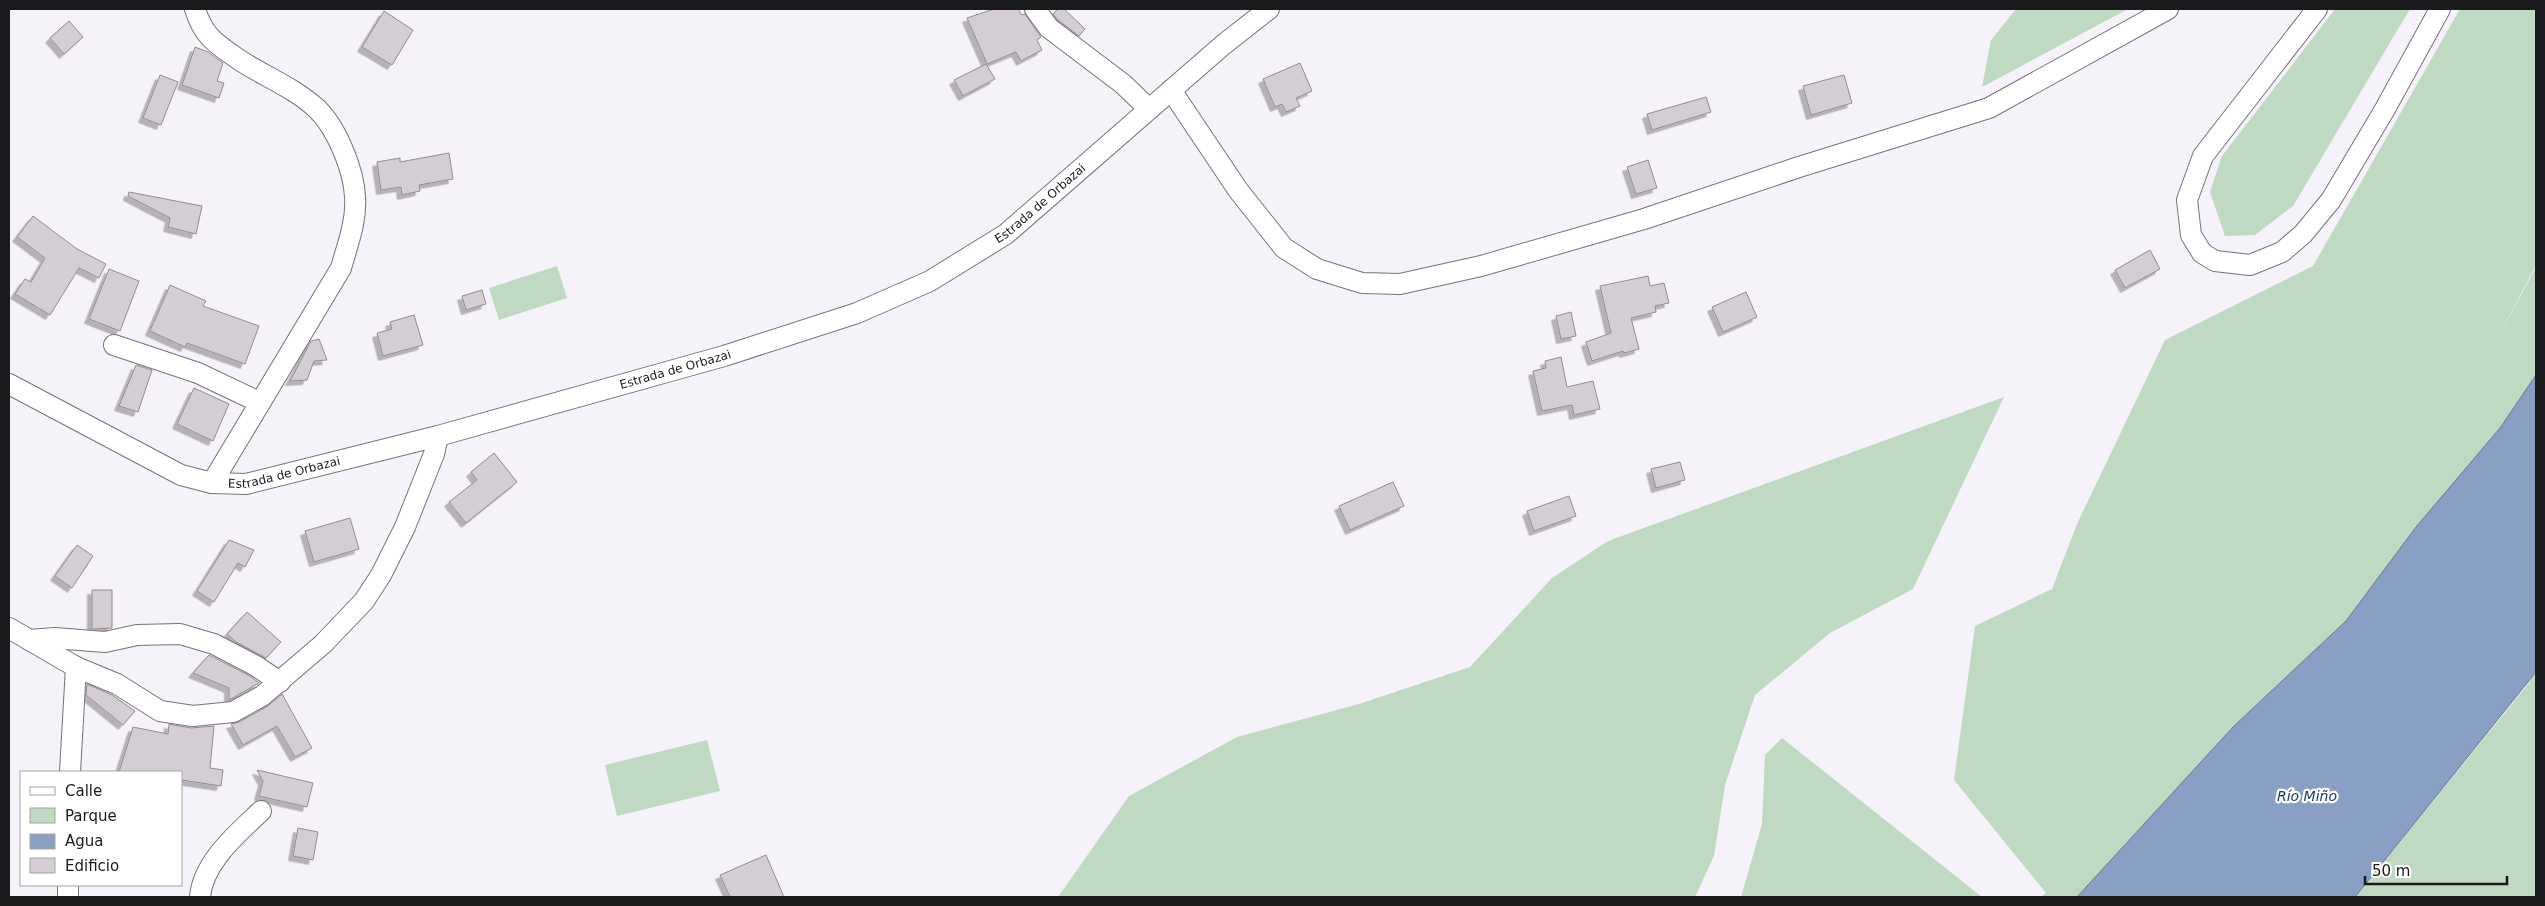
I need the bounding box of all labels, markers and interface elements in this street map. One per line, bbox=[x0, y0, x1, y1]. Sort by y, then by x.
street label: Estrada de Orbazai bbox=[992, 161, 1088, 246]
street label: Estrada de Orbazai bbox=[618, 347, 733, 392]
street label: Estrada de Orbazai bbox=[228, 454, 342, 491]
legend bbox=[20, 771, 182, 886]
text: Calle bbox=[65, 782, 102, 800]
water label: Río Miño bbox=[2277, 788, 2337, 804]
text: Parque bbox=[65, 807, 117, 825]
text: Agua bbox=[65, 832, 103, 850]
scale bar bbox=[2365, 854, 2508, 886]
text: Edificio bbox=[65, 857, 119, 875]
text: 50 m bbox=[2372, 862, 2410, 880]

